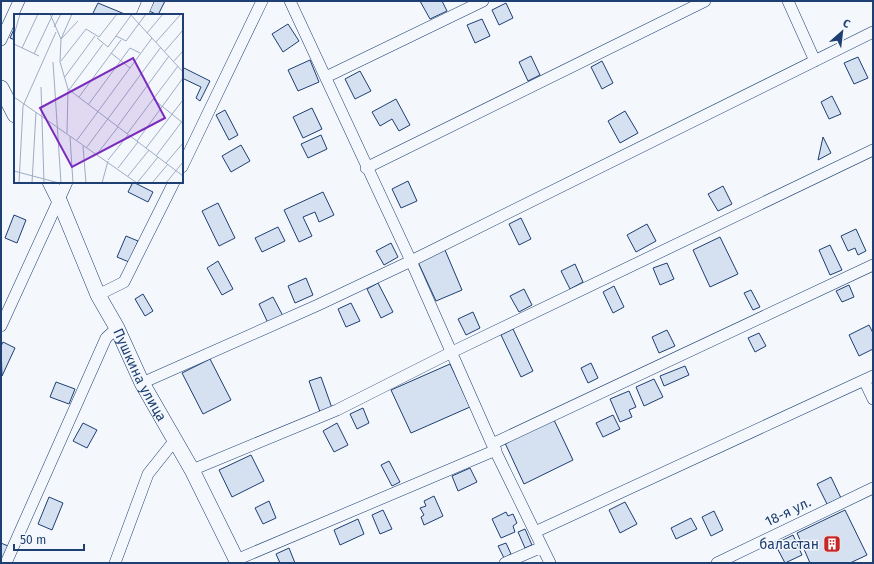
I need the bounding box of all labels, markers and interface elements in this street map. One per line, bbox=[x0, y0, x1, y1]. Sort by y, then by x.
north arrow bbox=[822, 12, 862, 52]
inset map bbox=[14, 14, 183, 183]
text: С bbox=[841, 16, 853, 31]
street label: Пушкина улица bbox=[110, 326, 171, 424]
street label: 18-я ул. bbox=[762, 494, 814, 530]
scale bar bbox=[14, 526, 84, 552]
text: 50 m bbox=[20, 533, 46, 547]
building icon: баластан bbox=[822, 534, 842, 554]
place label: баластан bbox=[759, 536, 819, 553]

